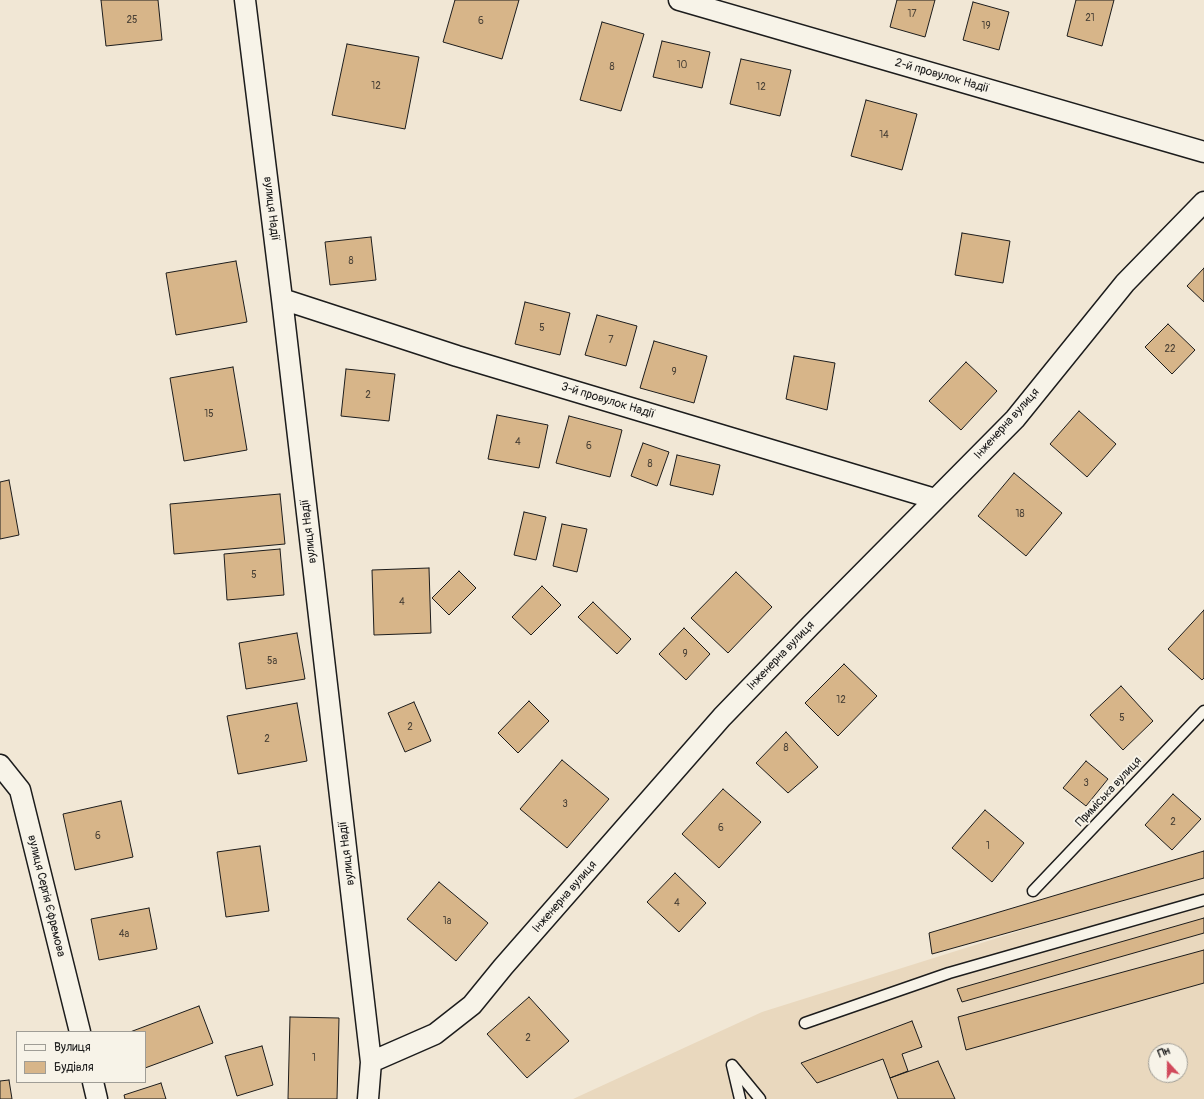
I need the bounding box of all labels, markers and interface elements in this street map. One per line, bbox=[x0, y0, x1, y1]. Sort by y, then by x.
house number: 17 bbox=[907, 8, 917, 20]
house number: 21 bbox=[1085, 12, 1095, 24]
house number: 25 bbox=[126, 14, 138, 26]
house number: 6 bbox=[478, 15, 484, 27]
house number: 19 bbox=[981, 20, 991, 32]
street label: 2-й провулок Надії bbox=[893, 56, 991, 96]
house number: 10 bbox=[677, 59, 687, 71]
house number: 8 bbox=[609, 61, 615, 73]
house number: 12 bbox=[371, 80, 381, 92]
house number: 12 bbox=[756, 81, 766, 93]
house number: 14 bbox=[879, 129, 889, 141]
street label: вулиця Надії bbox=[260, 176, 282, 242]
house number: 8 bbox=[348, 255, 354, 267]
house number: 5 bbox=[539, 322, 545, 334]
house number: 7 bbox=[608, 334, 614, 346]
house number: 22 bbox=[1164, 343, 1176, 355]
house number: 9 bbox=[671, 366, 677, 378]
street label: 3-й провулок Надії bbox=[559, 380, 657, 422]
street label: Інженерна вулиця bbox=[971, 386, 1043, 462]
house number: 2 bbox=[365, 389, 371, 401]
house number: 15 bbox=[204, 408, 214, 420]
house number: 4 bbox=[515, 436, 521, 448]
house number: 6 bbox=[586, 440, 592, 452]
house number: 8 bbox=[647, 458, 653, 470]
street label: вулиця Надії bbox=[298, 498, 320, 564]
house number: 18 bbox=[1016, 508, 1024, 520]
house number: 5 bbox=[251, 569, 257, 581]
house number: 4 bbox=[399, 596, 405, 608]
street label: Інженерна вулиця bbox=[744, 618, 818, 694]
house number: 9 bbox=[682, 648, 688, 660]
house number: 5а bbox=[267, 655, 277, 667]
house number: 12 bbox=[836, 694, 846, 706]
house number: 5 bbox=[1119, 712, 1125, 724]
house number: 2 bbox=[407, 721, 413, 733]
house number: 2 bbox=[264, 733, 270, 745]
house number: 8 bbox=[783, 742, 789, 754]
street label: Приміська вулиця bbox=[1073, 754, 1145, 830]
house number: 3 bbox=[1083, 777, 1089, 789]
house number: 3 bbox=[562, 798, 568, 810]
house number: 2 bbox=[1170, 816, 1176, 828]
street label: вулиця Надії bbox=[336, 820, 358, 886]
house number: 6 bbox=[718, 822, 724, 834]
house number: 6 bbox=[95, 830, 101, 842]
street label: вулиця Сергія Єфремова bbox=[24, 834, 68, 958]
house number: 1 bbox=[986, 840, 990, 852]
street label: Інженерна вулиця bbox=[530, 858, 600, 936]
house number: 4 bbox=[674, 897, 680, 909]
house number: 1а bbox=[443, 915, 451, 927]
house number: 4а bbox=[119, 928, 129, 940]
legend bbox=[16, 1031, 146, 1083]
house number: 2 bbox=[525, 1032, 531, 1044]
text: Вулиця bbox=[54, 1040, 91, 1055]
north arrow bbox=[1148, 1043, 1188, 1083]
text: Пн bbox=[1156, 1044, 1172, 1060]
house number: 1 bbox=[312, 1052, 316, 1064]
text: Будівля bbox=[54, 1060, 94, 1075]

